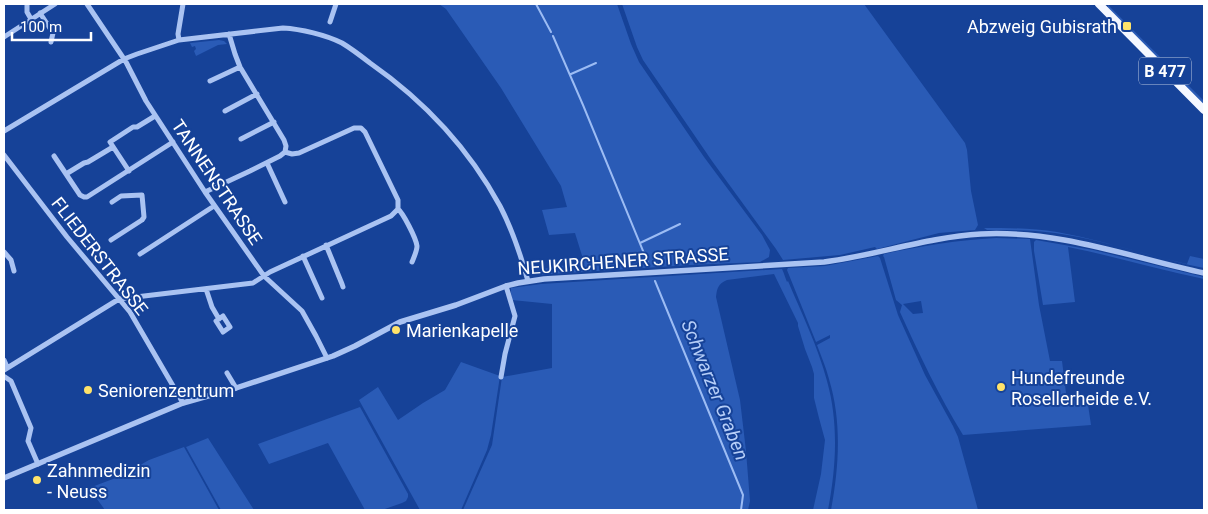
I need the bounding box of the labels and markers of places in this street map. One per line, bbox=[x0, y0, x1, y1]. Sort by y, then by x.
place label: Abzweig Gubisrath bbox=[967, 16, 1117, 37]
marker: Abzweig Gubisrath bbox=[1121, 20, 1133, 32]
place label: Marienkapelle bbox=[406, 320, 518, 341]
marker: Marienkapelle bbox=[390, 324, 402, 336]
place label: Hundefreunde Rosellerheide e.V. bbox=[1011, 367, 1152, 409]
place label: Seniorenzentrum bbox=[98, 380, 234, 401]
marker: Hundefreunde Rosellerheide e.V. bbox=[995, 381, 1007, 393]
marker: Seniorenzentrum bbox=[82, 384, 94, 396]
place label: Zahnmedizin - Neuss bbox=[47, 460, 151, 502]
marker: Zahnmedizin - Neuss bbox=[31, 474, 43, 486]

